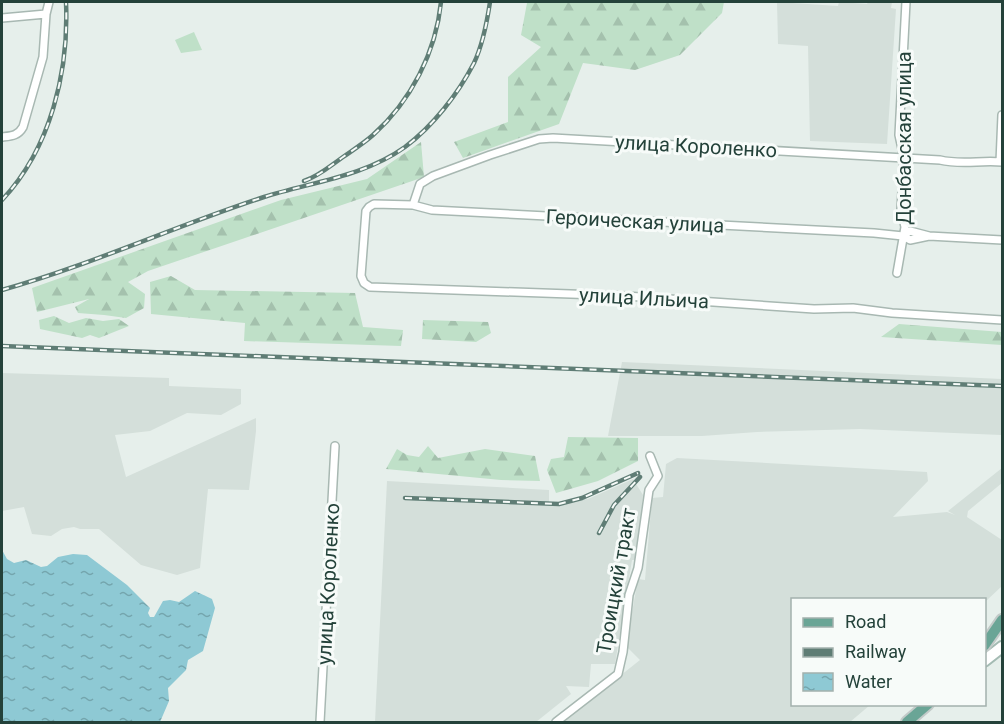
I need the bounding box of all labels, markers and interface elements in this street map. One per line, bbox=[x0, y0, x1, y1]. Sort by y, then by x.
street label: Донбасская улица bbox=[892, 51, 916, 225]
street label: улица Короленко bbox=[614, 130, 778, 162]
street label: Героическая улица bbox=[545, 204, 725, 238]
street label: улица Ильича bbox=[578, 283, 710, 313]
street label: улица Короленко bbox=[312, 502, 344, 666]
street label: Троицкий тракт bbox=[591, 506, 641, 656]
legend bbox=[791, 598, 986, 706]
text: Road bbox=[845, 611, 886, 632]
text: Railway bbox=[845, 641, 907, 662]
text: Water bbox=[845, 671, 892, 692]

